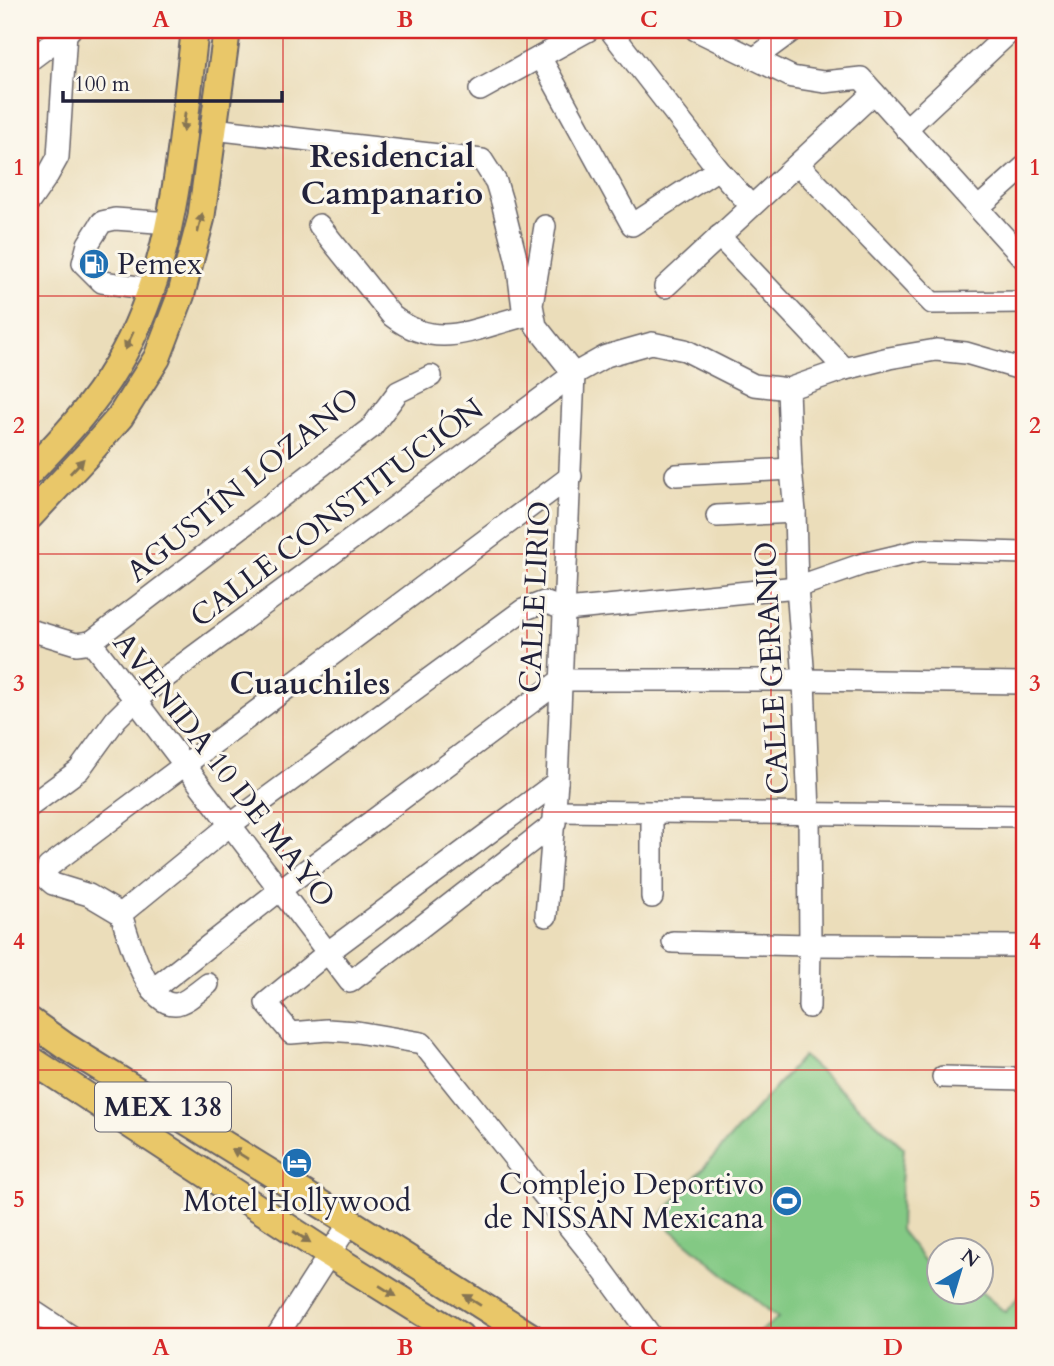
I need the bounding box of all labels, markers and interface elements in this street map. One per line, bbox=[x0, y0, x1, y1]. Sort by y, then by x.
text: A bbox=[152, 4, 170, 35]
text: B bbox=[397, 4, 413, 35]
text: C bbox=[640, 4, 658, 35]
text: D bbox=[883, 4, 903, 35]
scale bar bbox=[63, 60, 282, 104]
text: 100 m bbox=[74, 70, 130, 99]
one-way arrow bbox=[178, 111, 189, 133]
district label: Residencial Campanario bbox=[301, 135, 483, 216]
text: 1 bbox=[13, 152, 25, 183]
text: 1 bbox=[1029, 152, 1041, 183]
one-way arrow bbox=[194, 212, 205, 234]
place label: Pemex bbox=[117, 244, 202, 285]
fuel station icon: Pemex bbox=[77, 247, 111, 281]
one-way arrow bbox=[124, 331, 135, 351]
street label: AGUSTÍN LOZANO bbox=[118, 378, 368, 592]
street label: CALLE CONSTITUCIÓN bbox=[182, 389, 492, 637]
text: 2 bbox=[13, 410, 25, 441]
text: 2 bbox=[1029, 410, 1041, 441]
one-way arrow bbox=[69, 457, 85, 475]
street label: CALLE LIRIO bbox=[509, 500, 561, 694]
street label: CALLE GERANIO bbox=[745, 540, 799, 796]
street label: AVENIDA 10 DE MAYO bbox=[103, 624, 345, 916]
district label: Cuauchiles bbox=[230, 662, 390, 706]
text: 3 bbox=[13, 668, 25, 699]
text: 3 bbox=[1029, 668, 1041, 699]
text: 4 bbox=[13, 926, 25, 957]
text: 4 bbox=[1029, 926, 1041, 957]
road number: MEX 138 bbox=[95, 1082, 231, 1132]
hotel icon: Motel Hollywood bbox=[280, 1146, 314, 1180]
one-way arrow bbox=[230, 1148, 249, 1160]
place label: Complejo Deportivo de NISSAN Mexicana bbox=[484, 1164, 764, 1239]
place label: Motel Hollywood bbox=[183, 1181, 411, 1222]
text: 5 bbox=[13, 1184, 25, 1215]
sports icon: Complejo Deportivo de NISSAN Mexicana bbox=[770, 1184, 804, 1218]
text: 5 bbox=[1029, 1184, 1041, 1215]
one-way arrow bbox=[293, 1230, 311, 1244]
north arrow bbox=[925, 1236, 995, 1306]
text: N bbox=[955, 1243, 985, 1274]
one-way arrow bbox=[378, 1285, 397, 1298]
one-way arrow bbox=[463, 1293, 482, 1306]
text: A bbox=[152, 1332, 170, 1363]
text: B bbox=[397, 1332, 413, 1363]
text: C bbox=[640, 1332, 658, 1363]
text: D bbox=[883, 1332, 903, 1363]

